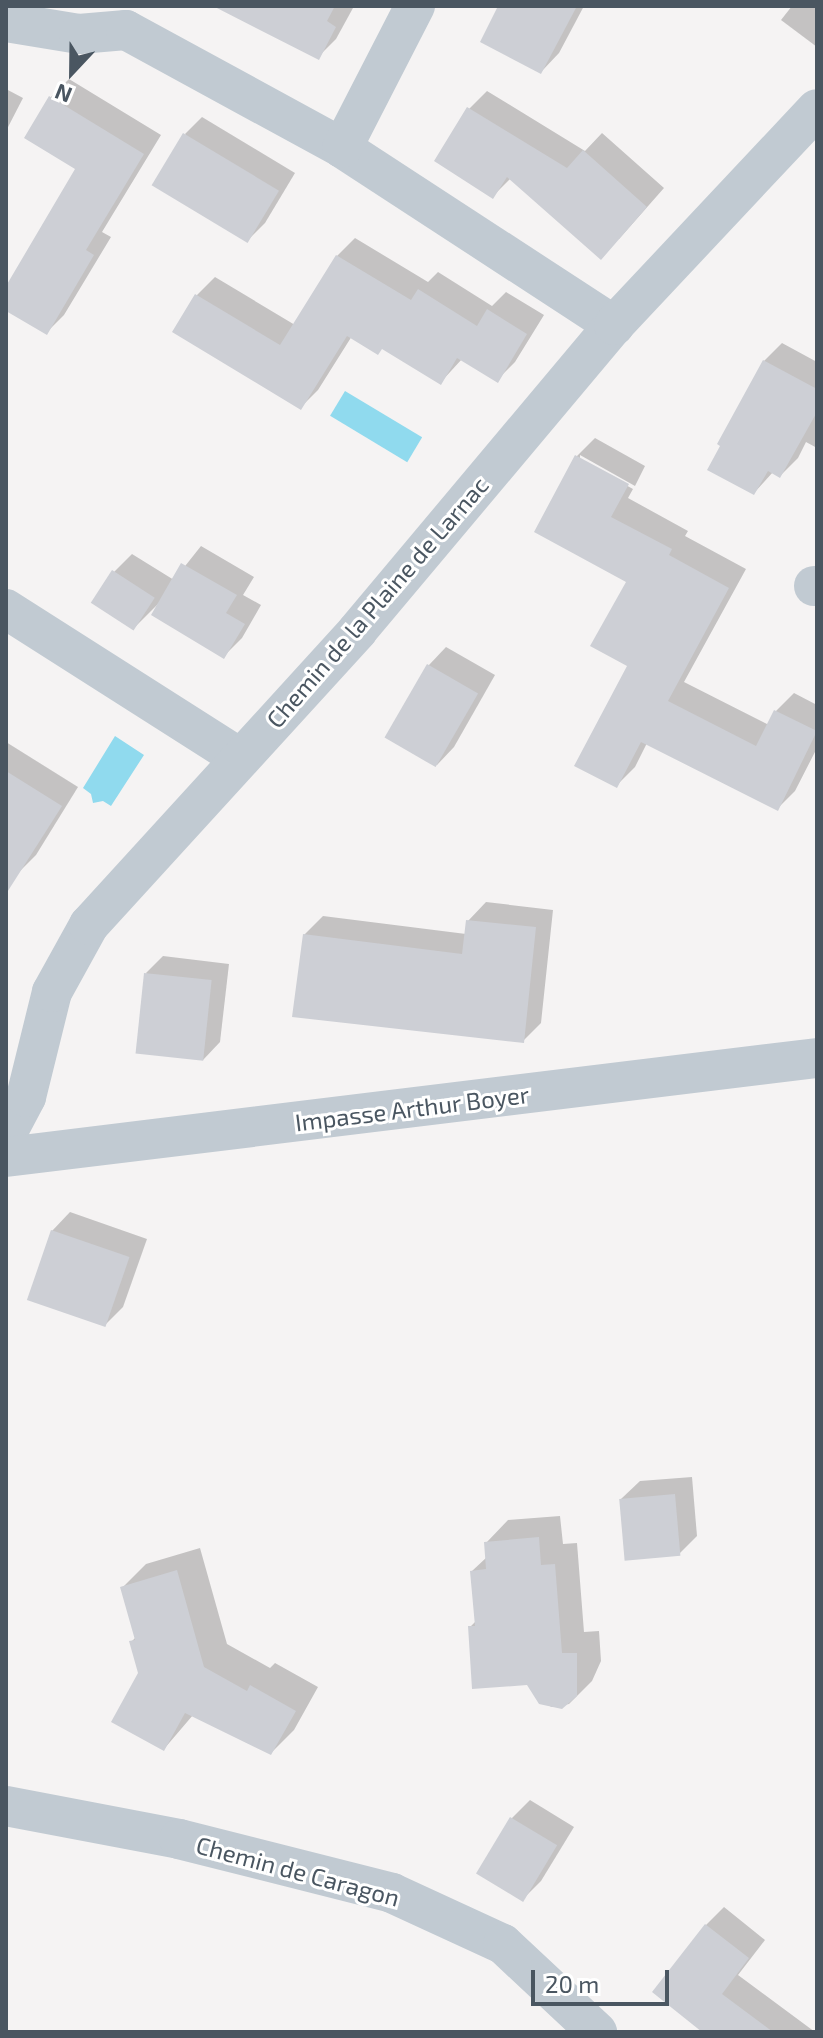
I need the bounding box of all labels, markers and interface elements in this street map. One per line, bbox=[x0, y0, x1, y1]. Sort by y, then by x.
north arrow bbox=[32, 32, 112, 112]
text: N bbox=[51, 79, 75, 109]
street label: Chemin de la Plaine de Larnac bbox=[260, 471, 494, 733]
street label: Impasse Arthur Boyer bbox=[293, 1079, 531, 1137]
street label: Chemin de Caragon bbox=[193, 1830, 403, 1912]
scale bar bbox=[535, 1954, 673, 2004]
text: 20 m bbox=[545, 1969, 599, 1998]

